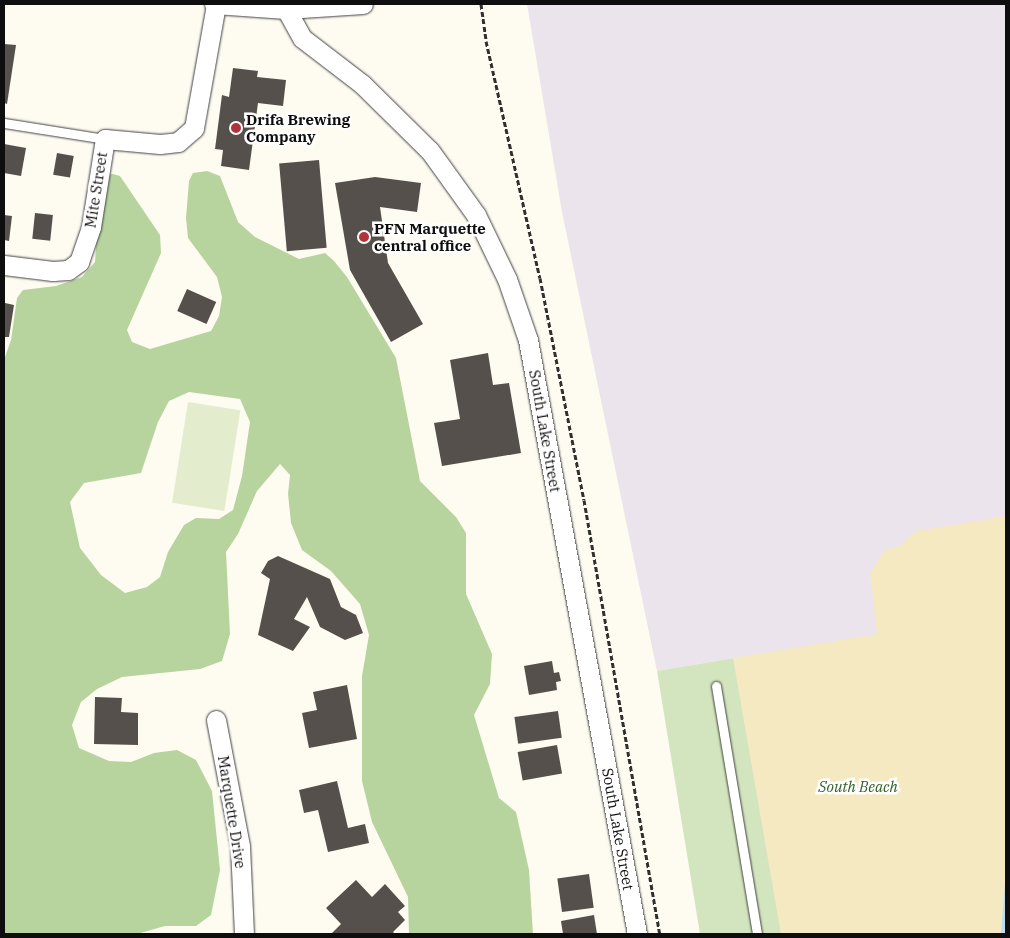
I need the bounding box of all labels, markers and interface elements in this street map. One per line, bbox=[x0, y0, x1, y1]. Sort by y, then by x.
place label: Drifa Brewing Company bbox=[246, 110, 350, 145]
marker: Drifa Brewing Company bbox=[230, 122, 242, 134]
street label: Mite Street bbox=[81, 151, 111, 229]
place label: PFN Marquette central office bbox=[374, 219, 486, 254]
marker: PFN Marquette central office bbox=[358, 231, 370, 243]
street label: South Lake Street bbox=[525, 368, 565, 494]
street label: Marquette Drive bbox=[214, 754, 250, 870]
street label: South Lake Street bbox=[598, 766, 638, 892]
park label: South Beach bbox=[818, 778, 898, 796]

